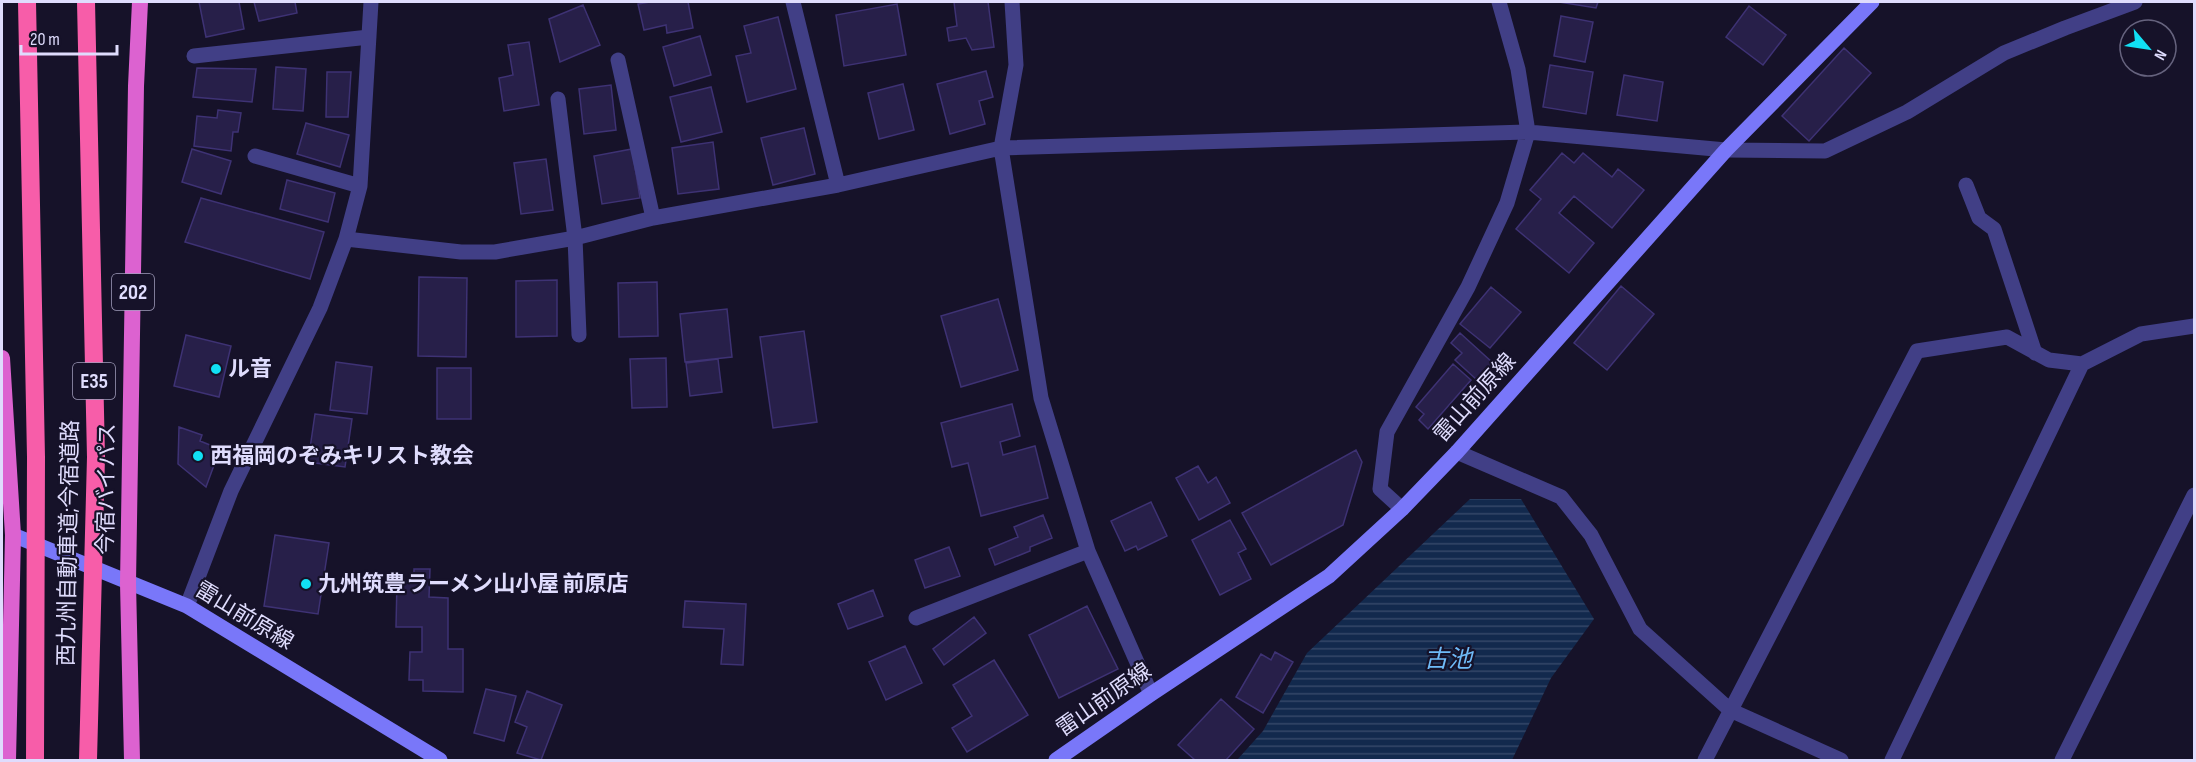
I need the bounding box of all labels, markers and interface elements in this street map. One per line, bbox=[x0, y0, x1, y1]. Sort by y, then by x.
scale bar bbox=[21, 18, 117, 56]
north arrow bbox=[2118, 18, 2178, 78]
text: 20 m bbox=[30, 29, 60, 50]
text: N bbox=[2149, 46, 2170, 63]
road number: 202 bbox=[112, 274, 154, 310]
street label: 雷山前原線 bbox=[1428, 348, 1522, 448]
place label: ル音 bbox=[228, 356, 272, 383]
marker: ル音 bbox=[209, 362, 223, 376]
road number: E35 bbox=[73, 363, 115, 399]
street label: 西九州自動車道;今宿道路 bbox=[53, 420, 85, 666]
street label: 今宿バイパス bbox=[92, 423, 122, 555]
place label: 西福岡のぞみキリスト教会 bbox=[210, 443, 474, 470]
marker: 西福岡のぞみキリスト教会 bbox=[191, 449, 205, 463]
place label: 九州筑豊ラーメン山小屋 前原店 bbox=[318, 571, 629, 598]
street label: 雷山前原線 bbox=[190, 576, 298, 656]
marker: 九州筑豊ラーメン山小屋 前原店 bbox=[299, 577, 313, 591]
water label: 古池 bbox=[1424, 645, 1474, 674]
street label: 雷山前原線 bbox=[1051, 657, 1157, 743]

